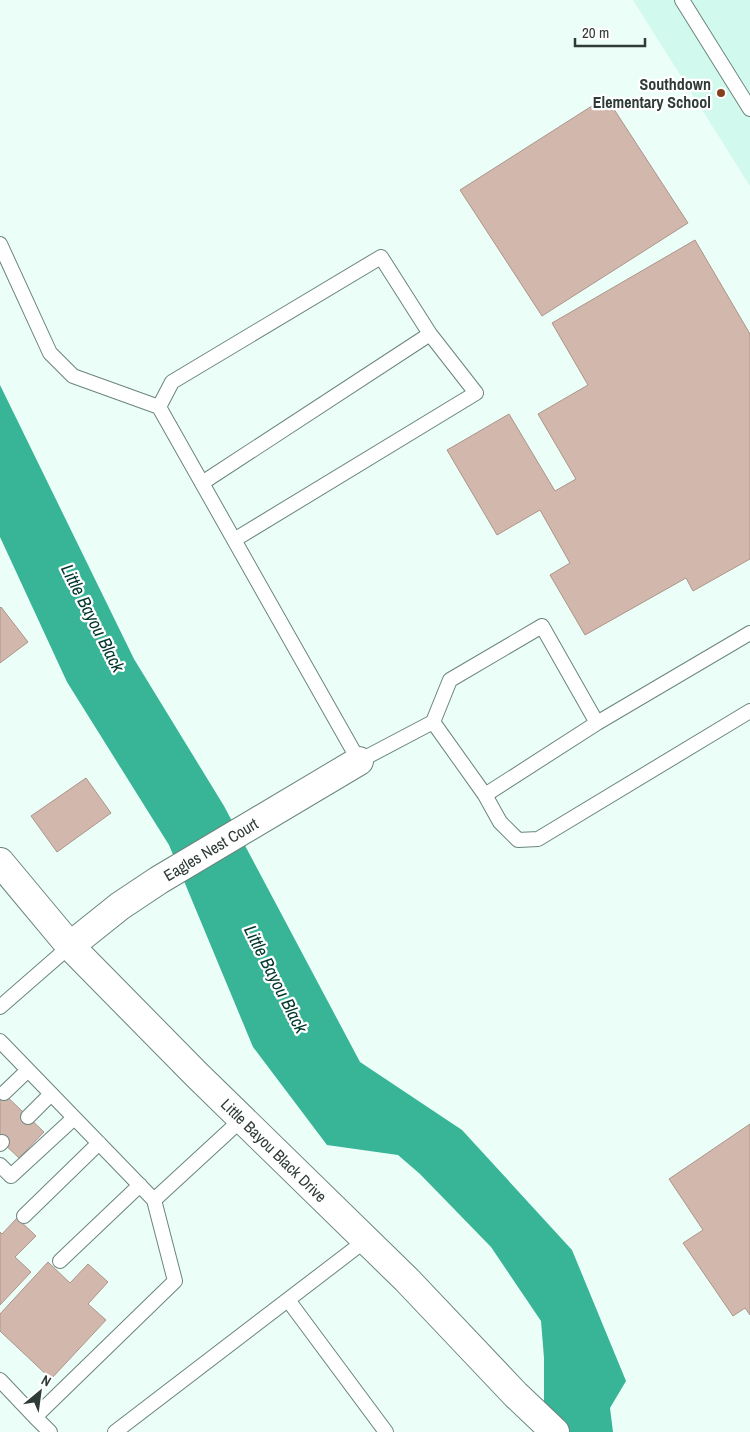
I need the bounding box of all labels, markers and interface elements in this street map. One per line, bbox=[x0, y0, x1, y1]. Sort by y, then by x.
scale bar bbox=[575, 15, 645, 47]
text: 20 m bbox=[582, 22, 609, 43]
place label: Southdown Elementary School bbox=[593, 73, 711, 113]
marker: Southdown Elementary School bbox=[715, 87, 727, 99]
water label: Little Bayou Black bbox=[55, 560, 131, 677]
street label: Eagles Nest Court bbox=[159, 812, 262, 886]
water label: Little Bayou Black bbox=[238, 921, 314, 1038]
street label: Little Bayou Black Drive bbox=[216, 1093, 332, 1207]
north arrow bbox=[15, 1367, 65, 1417]
text: N bbox=[38, 1371, 54, 1391]

